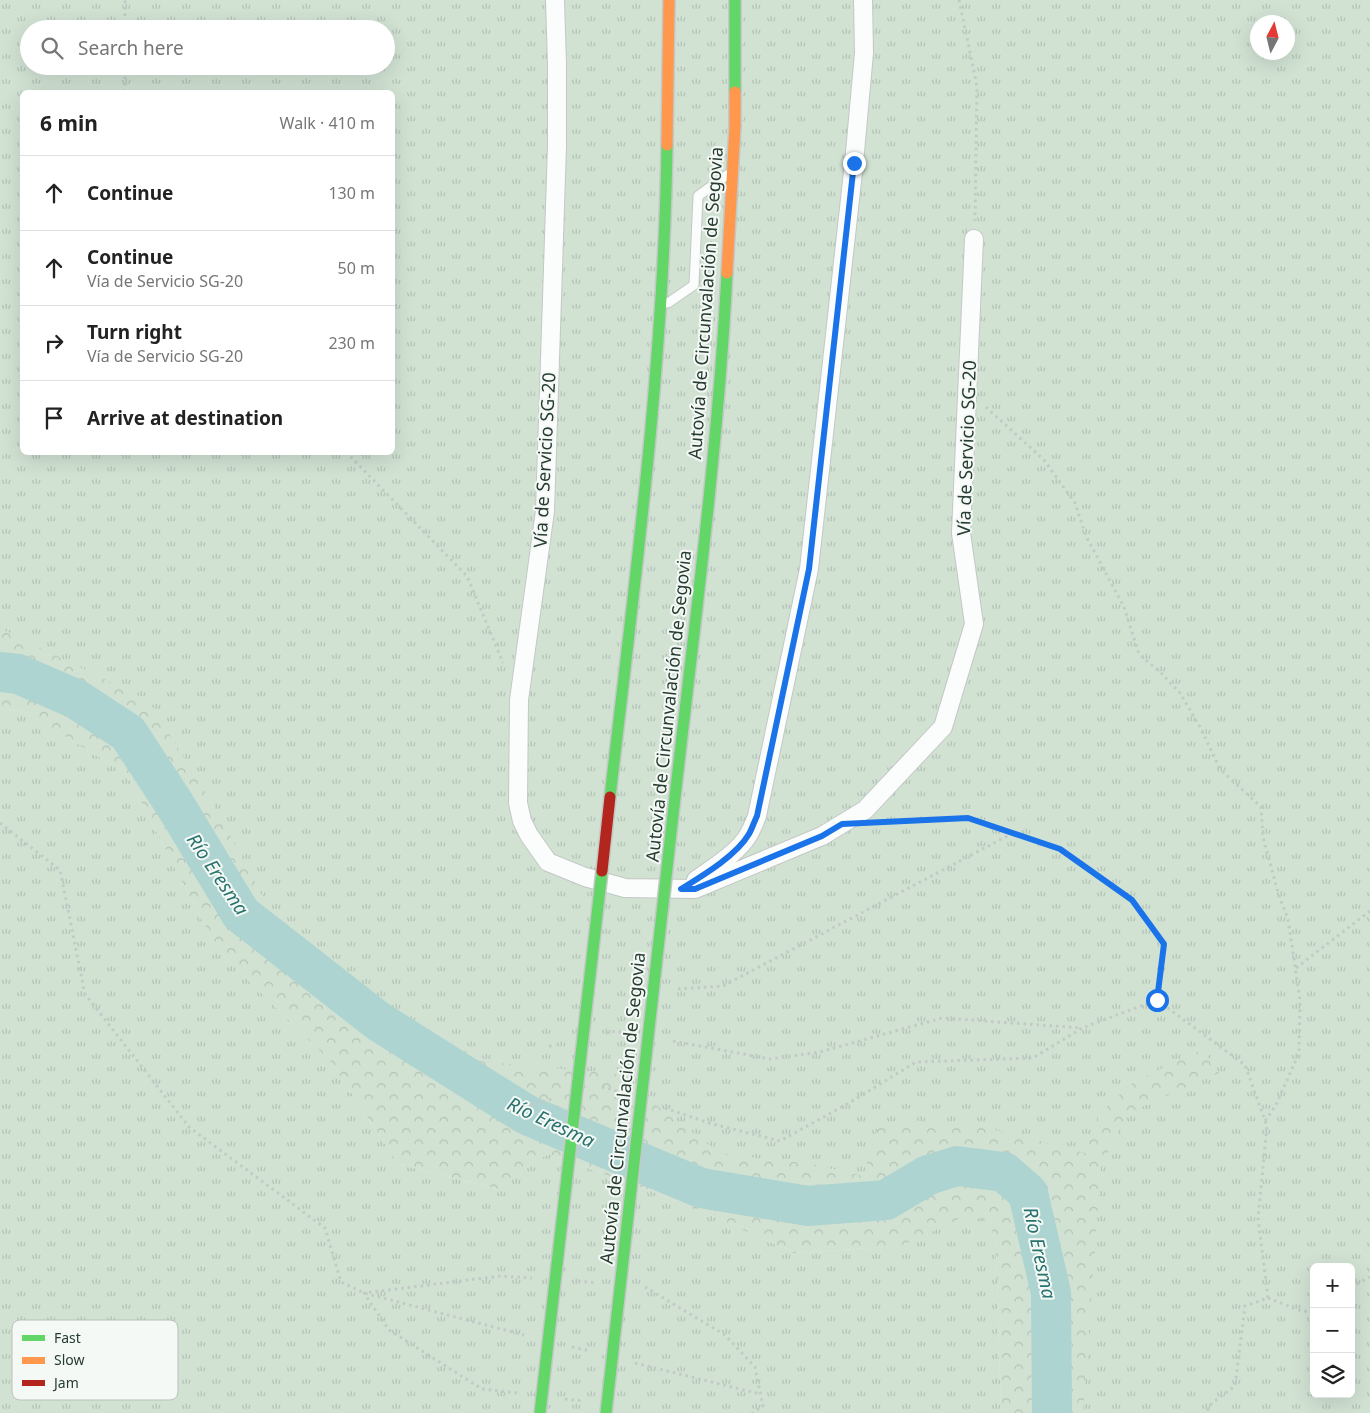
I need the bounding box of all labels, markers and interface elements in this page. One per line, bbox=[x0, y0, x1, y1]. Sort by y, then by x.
north arrow bbox=[1250, 15, 1295, 60]
search box bbox=[20, 20, 395, 75]
icon: search bbox=[38, 34, 66, 62]
text: Search here bbox=[78, 35, 184, 61]
text: 6 min bbox=[40, 109, 98, 137]
text: Walk · 410 m bbox=[280, 112, 375, 134]
street label: Autovía de Circunvalación de Segovia bbox=[682, 146, 728, 460]
route end bbox=[843, 152, 866, 175]
icon: ahead bbox=[40, 179, 68, 207]
text: Continue bbox=[87, 180, 173, 206]
text: 130 m bbox=[328, 182, 375, 204]
text: Continue bbox=[87, 244, 173, 270]
icon: ahead bbox=[40, 254, 68, 282]
text: 50 m bbox=[338, 257, 375, 279]
text: Vía de Servicio SG-20 bbox=[87, 270, 243, 292]
text: Turn right bbox=[87, 319, 182, 345]
icon: right bbox=[40, 329, 68, 357]
text: 230 m bbox=[328, 332, 375, 354]
text: Vía de Servicio SG-20 bbox=[87, 345, 243, 367]
street label: Vía de Servicio SG-20 bbox=[951, 360, 981, 536]
street label: Vía de Servicio SG-20 bbox=[527, 372, 561, 548]
icon: arrive bbox=[40, 404, 68, 432]
text: Arrive at destination bbox=[87, 405, 283, 431]
street label: Autovía de Circunvalación de Segovia bbox=[640, 549, 696, 863]
water label: Río Eresma bbox=[181, 828, 255, 920]
street label: Autovía de Circunvalación de Segovia bbox=[594, 951, 650, 1265]
route start bbox=[1146, 989, 1169, 1012]
water label: Río Eresma bbox=[503, 1090, 599, 1154]
water label: Río Eresma bbox=[1018, 1205, 1062, 1302]
map controls bbox=[1310, 1263, 1355, 1398]
button: + bbox=[1310, 1263, 1355, 1308]
button: − bbox=[1310, 1308, 1355, 1353]
legend bbox=[12, 1320, 178, 1400]
text: Fast bbox=[54, 1328, 81, 1347]
text: Slow bbox=[54, 1350, 85, 1369]
button: layers bbox=[1310, 1353, 1355, 1398]
text: Jam bbox=[52, 1373, 79, 1392]

